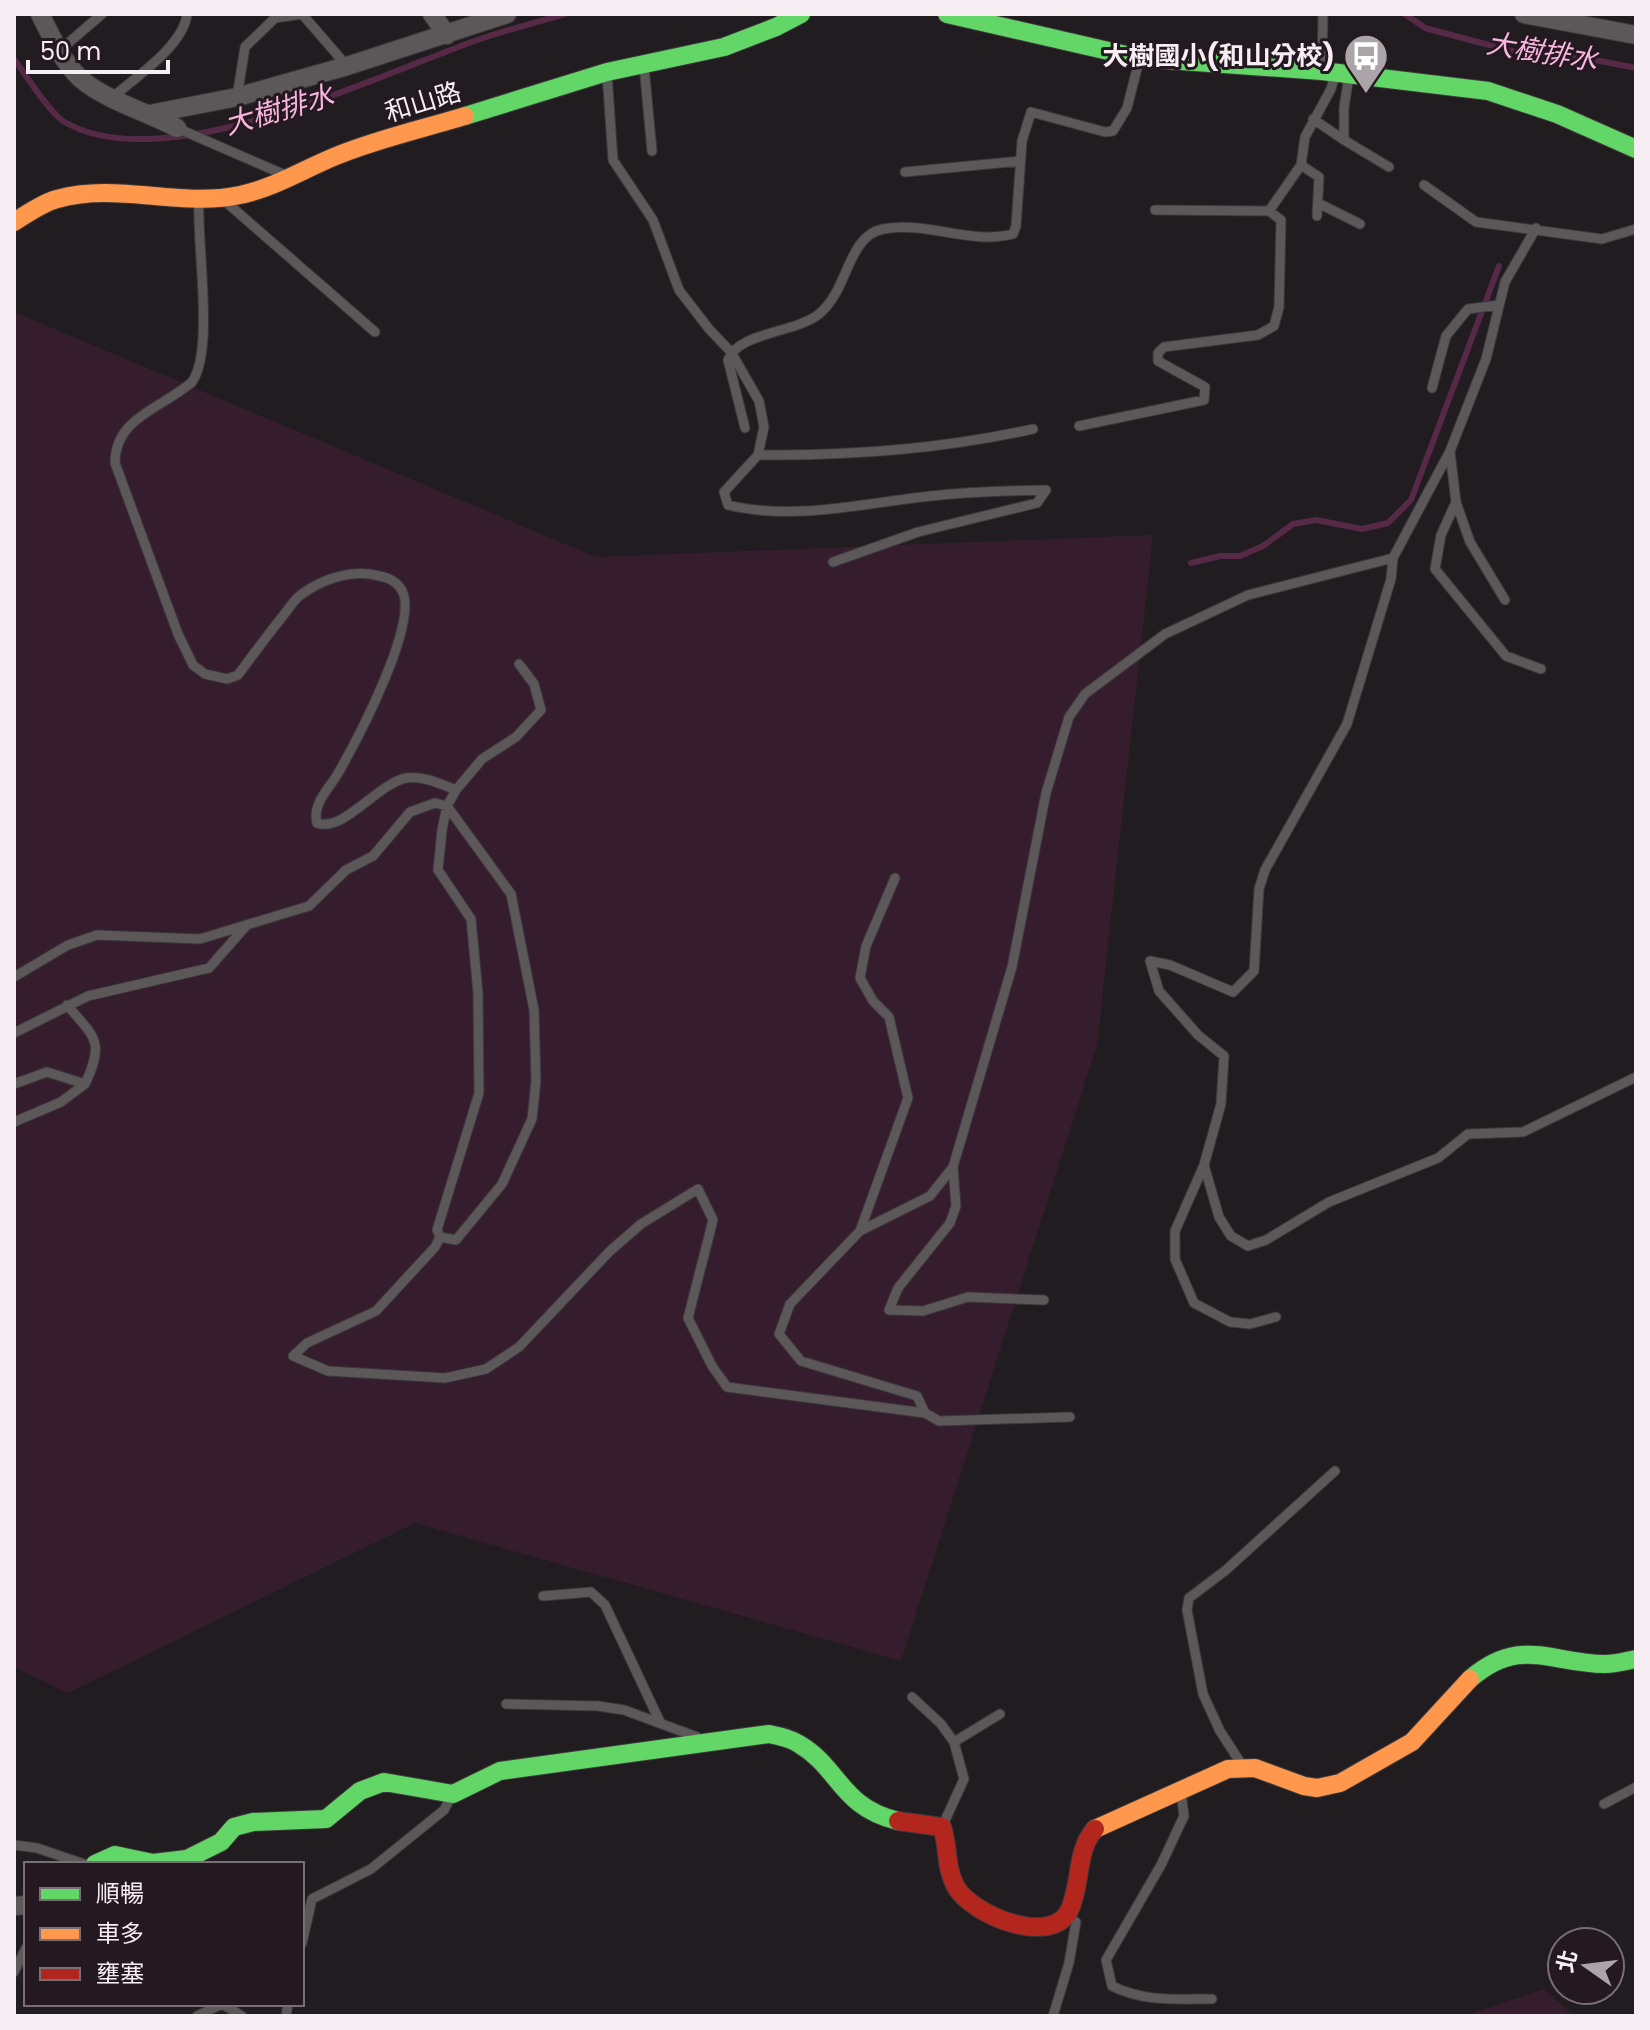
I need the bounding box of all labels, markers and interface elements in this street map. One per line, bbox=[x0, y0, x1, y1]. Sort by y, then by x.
scale bar bbox=[28, 24, 168, 74]
water label: 大樹排水 bbox=[1484, 24, 1602, 80]
bus stop icon: 大樹國小(和山分校) bbox=[1342, 32, 1390, 95]
text: 50 m bbox=[40, 35, 101, 68]
place label: 大樹國小(和山分校) bbox=[1102, 38, 1335, 74]
street label: 和山路 bbox=[380, 73, 466, 131]
water label: 大樹排水 bbox=[220, 75, 340, 144]
legend bbox=[24, 1862, 304, 2006]
text: 順暢 bbox=[96, 1877, 144, 1910]
text: 車多 bbox=[96, 1917, 144, 1950]
north arrow bbox=[1546, 1926, 1626, 2006]
text: 北 bbox=[1549, 1947, 1585, 1976]
text: 壅塞 bbox=[96, 1957, 144, 1990]

